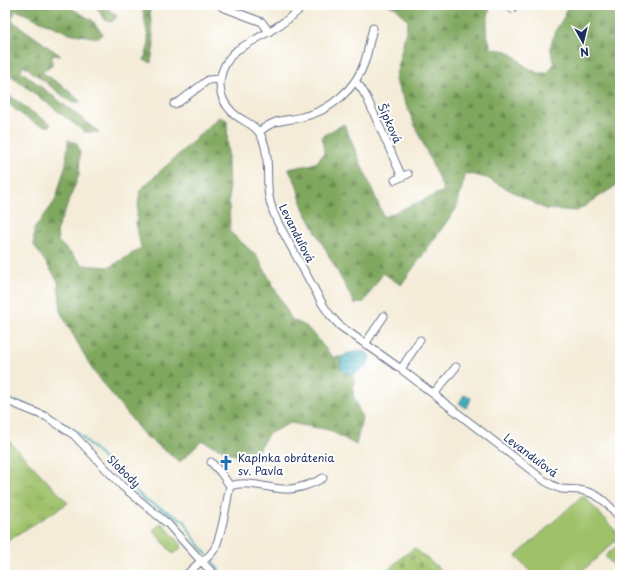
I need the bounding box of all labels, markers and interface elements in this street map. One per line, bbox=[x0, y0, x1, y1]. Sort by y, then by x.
north arrow bbox=[563, 22, 603, 62]
text: N bbox=[579, 43, 590, 61]
street label: Šípková bbox=[374, 100, 406, 146]
street label: Levanduľová bbox=[275, 201, 319, 266]
street label: Levanduľová bbox=[500, 429, 562, 481]
place label: Kaplnka obrátenia sv. Pavla bbox=[238, 449, 334, 479]
street label: Slobody bbox=[104, 451, 144, 491]
church icon: Kaplnka obrátenia sv. Pavla bbox=[217, 454, 235, 472]

